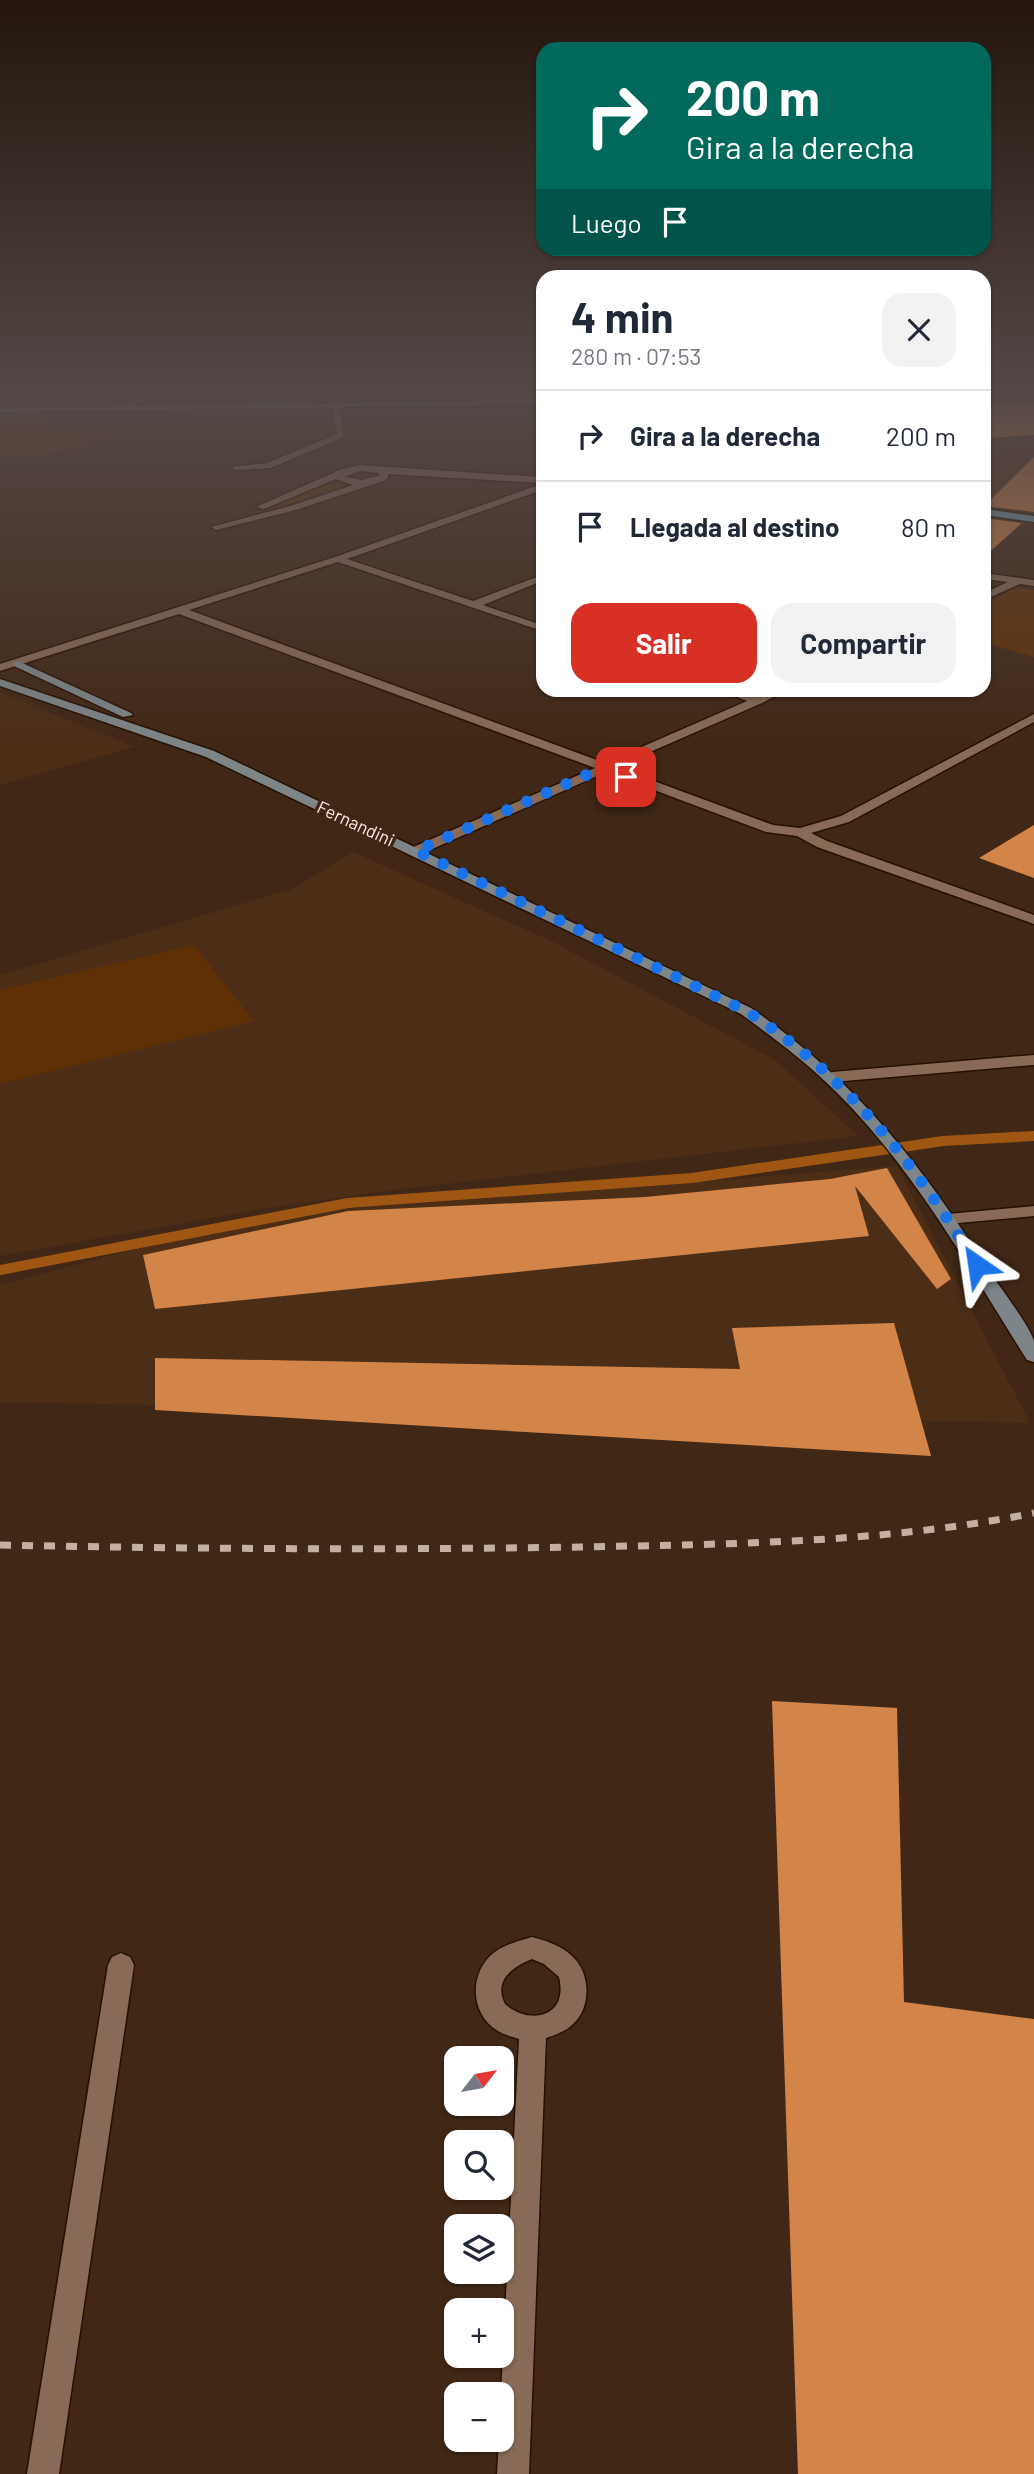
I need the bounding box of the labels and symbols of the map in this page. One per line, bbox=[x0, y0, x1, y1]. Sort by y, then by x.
pin bbox=[596, 747, 656, 807]
street label: Fernandini bbox=[314, 796, 398, 850]
position arrow bbox=[940, 1228, 1014, 1302]
north arrow bbox=[444, 2046, 514, 2116]

